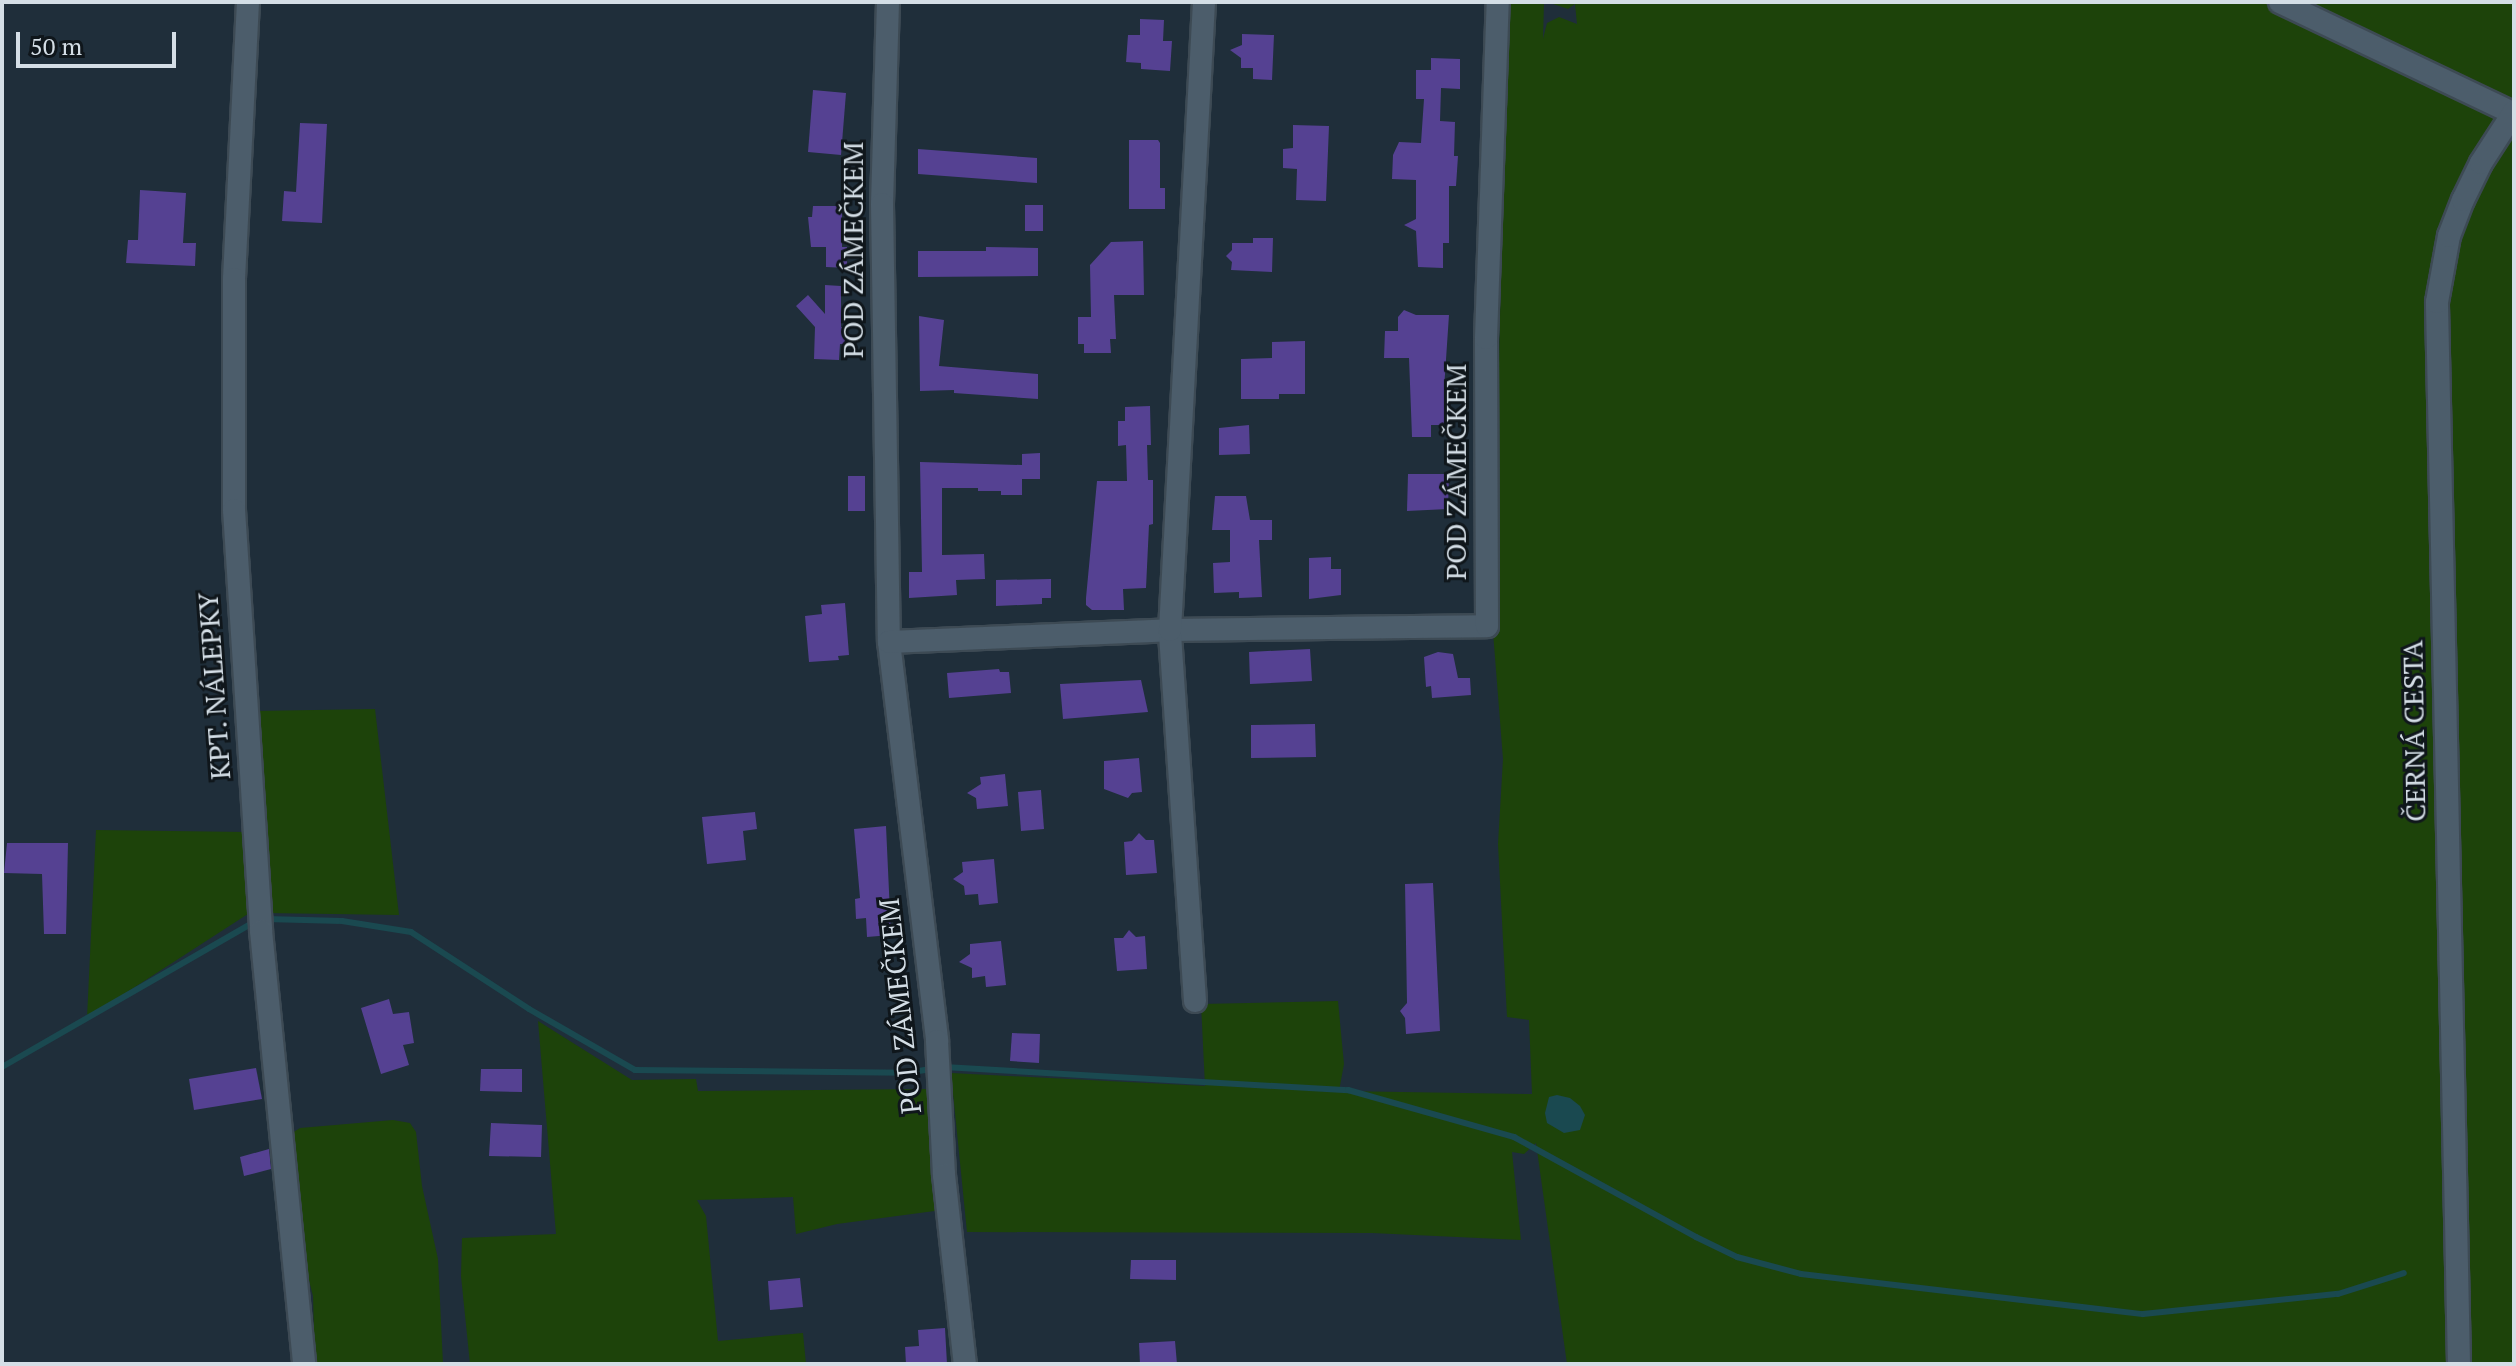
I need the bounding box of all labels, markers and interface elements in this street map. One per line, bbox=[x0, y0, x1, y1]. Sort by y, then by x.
scale bar bbox=[20, 16, 180, 66]
text: 50 m bbox=[30, 30, 82, 62]
street label: POD ZÁMEČKEM bbox=[836, 142, 870, 358]
street label: POD ZÁMEČKEM bbox=[1439, 364, 1473, 580]
street label: KPT. NÁLEPKY bbox=[191, 591, 237, 781]
street label: ČERNÁ CESTA bbox=[2396, 640, 2432, 822]
street label: POD ZÁMEČKEM bbox=[872, 897, 928, 1115]

